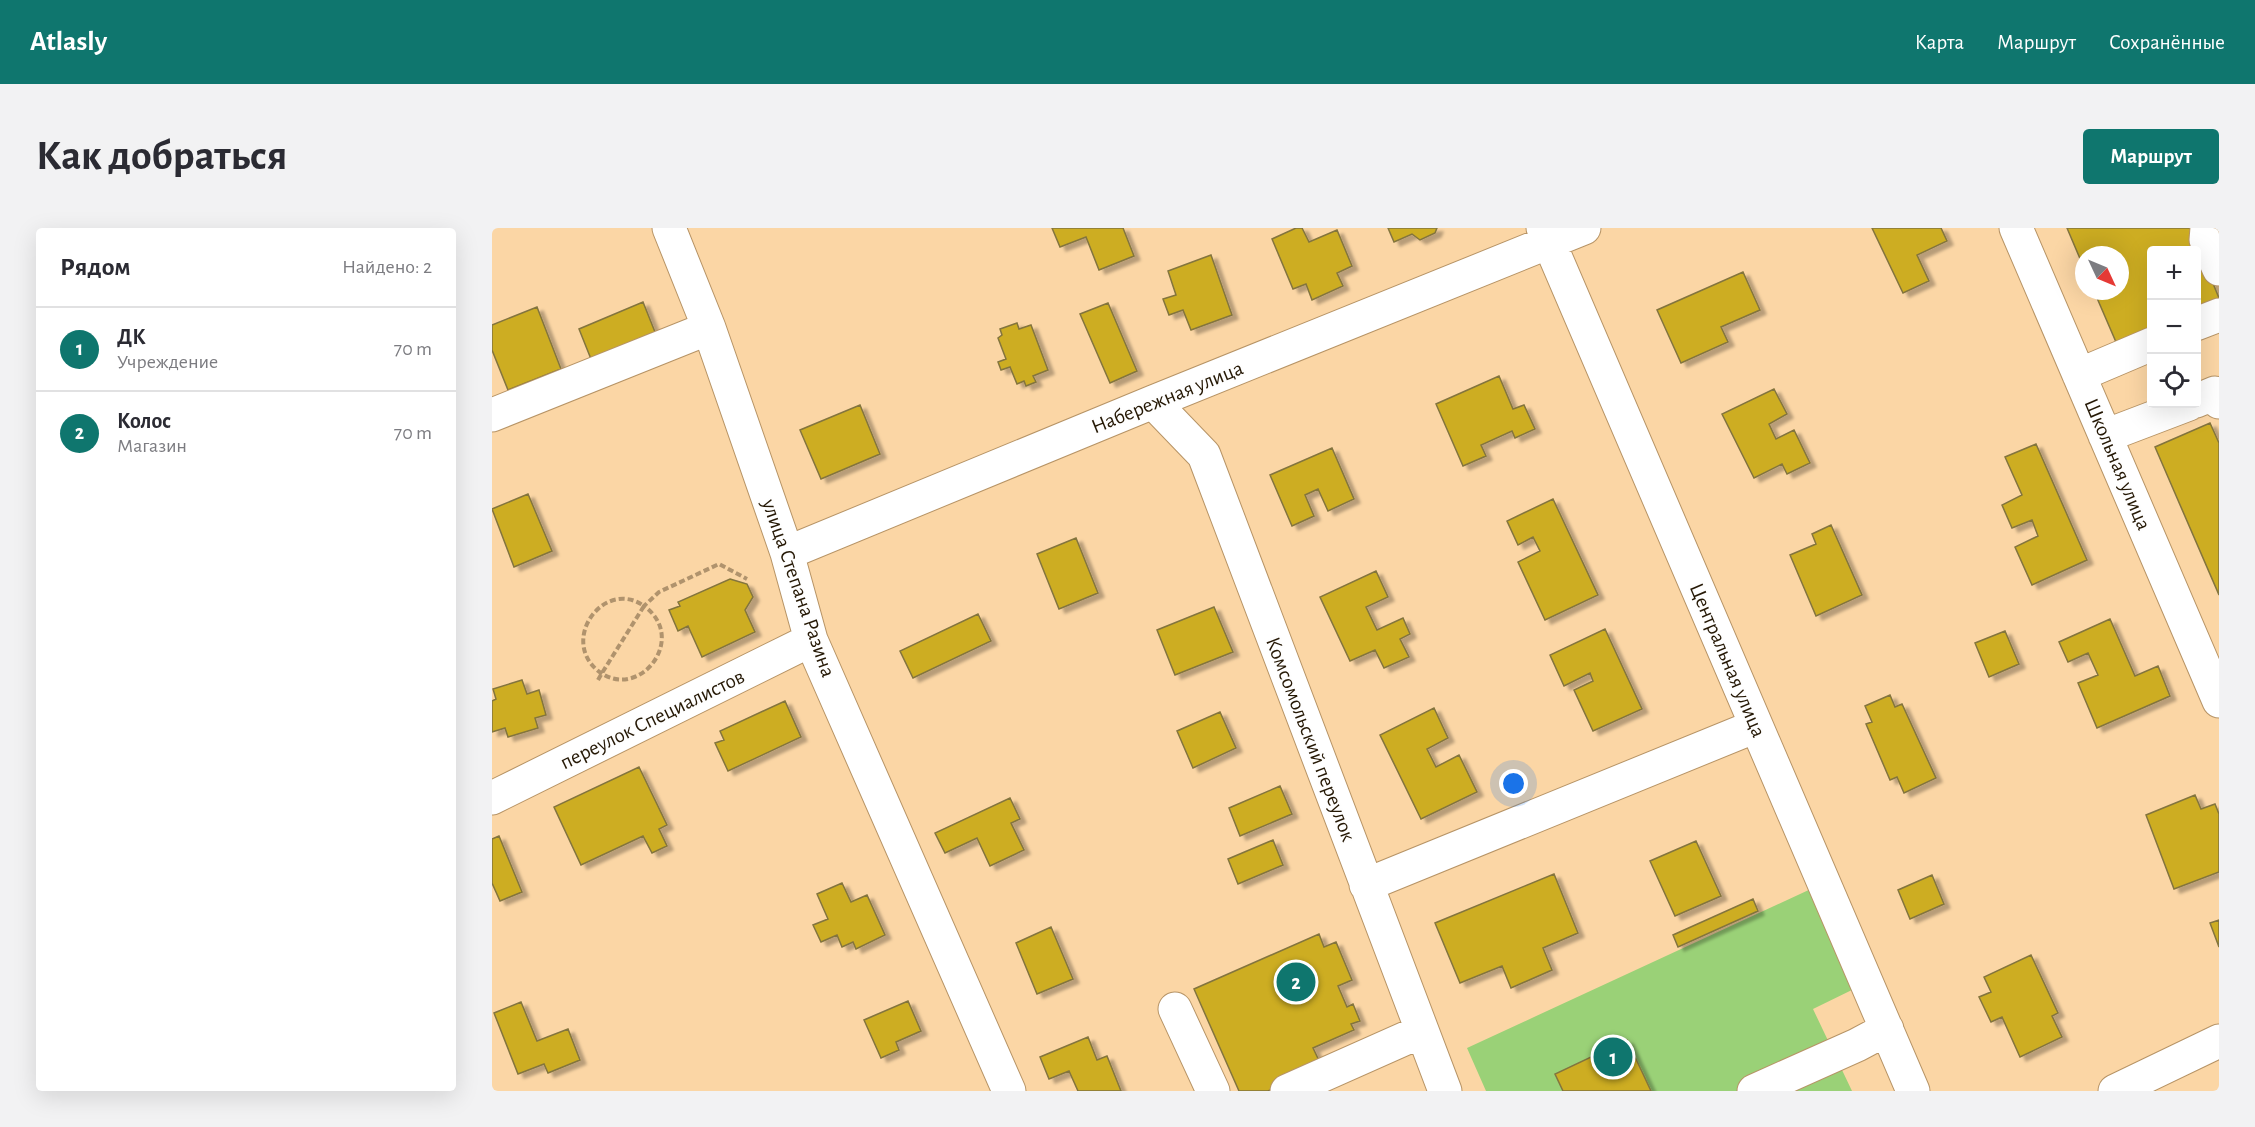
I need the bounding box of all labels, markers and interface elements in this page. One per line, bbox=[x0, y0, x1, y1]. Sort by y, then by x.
text: Atlasly bbox=[30, 28, 107, 56]
text: Карта bbox=[1915, 32, 1964, 53]
text: Маршрут bbox=[1997, 32, 2076, 53]
text: Сохранённые bbox=[2109, 32, 2225, 53]
button: Маршрут bbox=[2083, 129, 2219, 184]
text: Как добраться bbox=[36, 135, 287, 177]
north arrow bbox=[2075, 246, 2129, 300]
map controls bbox=[2147, 246, 2201, 408]
button: + bbox=[2147, 246, 2201, 300]
text: Рядом bbox=[60, 254, 131, 280]
text: Найдено: 2 bbox=[342, 257, 432, 277]
button: − bbox=[2147, 300, 2201, 354]
text: ДК bbox=[117, 326, 146, 348]
text: 1 bbox=[76, 339, 83, 359]
text: 70 m bbox=[394, 339, 432, 359]
text: Учреждение bbox=[117, 352, 218, 372]
button: locate bbox=[2147, 354, 2201, 408]
street label: Набережная улица bbox=[1088, 357, 1246, 437]
street label: Школьная улица bbox=[2080, 395, 2155, 533]
text: Колос bbox=[117, 410, 171, 432]
text: 2 bbox=[75, 423, 84, 443]
text: 70 m bbox=[394, 423, 432, 443]
text: Магазин bbox=[117, 436, 187, 456]
street label: улица Степана Разина bbox=[758, 496, 839, 680]
street label: Центральная улица bbox=[1686, 580, 1770, 741]
street label: Комсомольский переулок bbox=[1262, 634, 1359, 844]
street label: переулок Специалистов bbox=[557, 666, 748, 773]
your location bbox=[1499, 769, 1528, 798]
pin: 2 bbox=[1276, 960, 1316, 1005]
pin: 1 bbox=[1594, 1034, 1632, 1080]

